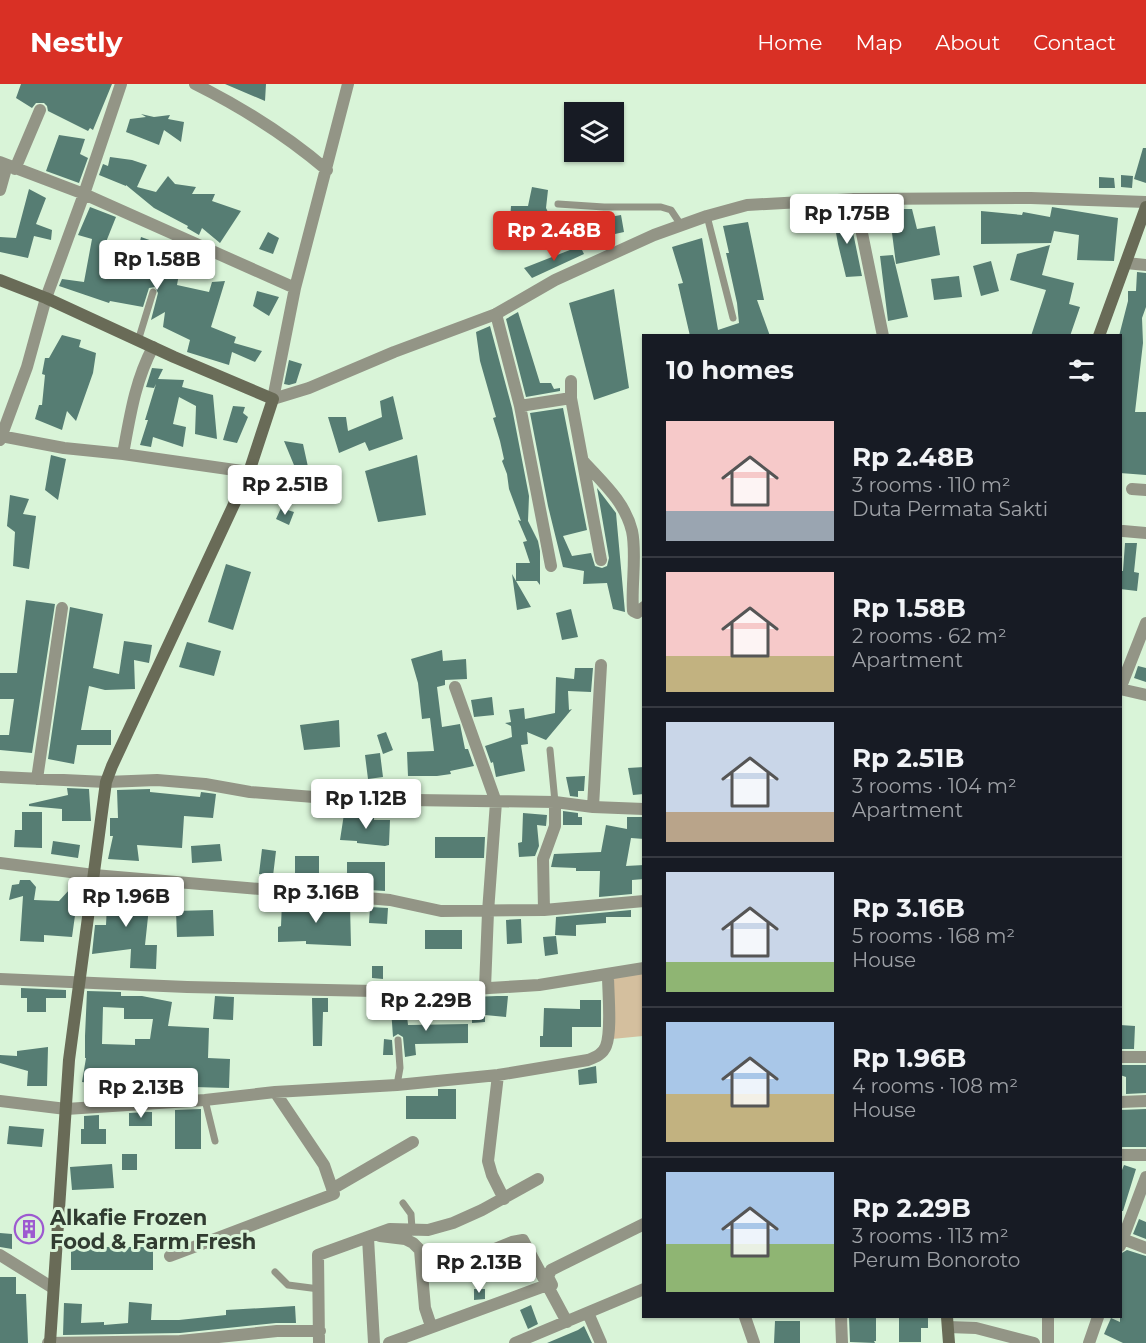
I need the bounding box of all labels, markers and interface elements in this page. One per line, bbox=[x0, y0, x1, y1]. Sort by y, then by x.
text: Nestly bbox=[30, 25, 123, 59]
text: Home bbox=[757, 30, 822, 55]
text: Map bbox=[855, 30, 902, 55]
text: About bbox=[935, 30, 1000, 55]
text: Contact bbox=[1033, 30, 1116, 55]
map controls bbox=[564, 102, 624, 162]
button: layers bbox=[564, 102, 624, 162]
pin: Rp 1.75B bbox=[785, 194, 909, 245]
text: Rp 1.75B bbox=[804, 201, 890, 225]
pin: Rp 2.48B bbox=[492, 211, 616, 262]
text: Rp 2.48B bbox=[507, 218, 601, 242]
pin: Rp 1.58B bbox=[95, 240, 219, 291]
text: Rp 1.58B bbox=[113, 247, 201, 271]
text: 10 homes bbox=[666, 354, 794, 386]
icon: filters bbox=[1065, 354, 1098, 387]
text: Rp 2.48B bbox=[852, 441, 974, 473]
icon: home bbox=[714, 445, 786, 517]
pin: Rp 2.51B bbox=[223, 465, 347, 516]
text: Rp 2.51B bbox=[242, 472, 328, 496]
text: 3 rooms · 110 m² bbox=[852, 473, 1011, 497]
text: Duta Permata Sakti bbox=[852, 497, 1048, 521]
text: Rp 1.58B bbox=[852, 592, 966, 624]
icon: home bbox=[714, 596, 786, 668]
text: 2 rooms · 62 m² bbox=[852, 624, 1007, 648]
text: Apartment bbox=[852, 648, 963, 672]
text: Rp 2.51B bbox=[852, 742, 964, 774]
icon: home bbox=[714, 746, 786, 818]
text: 3 rooms · 104 m² bbox=[852, 774, 1017, 798]
pin: Rp 1.12B bbox=[304, 779, 428, 830]
text: Rp 1.12B bbox=[325, 786, 407, 810]
text: Apartment bbox=[852, 798, 963, 822]
pin: Rp 3.16B bbox=[254, 873, 378, 924]
pin: Rp 1.96B bbox=[64, 877, 188, 928]
text: Rp 3.16B bbox=[273, 880, 359, 904]
text: Rp 1.96B bbox=[82, 884, 170, 908]
text: Rp 3.16B bbox=[852, 892, 965, 924]
icon: home bbox=[714, 896, 786, 968]
text: 5 rooms · 168 m² bbox=[852, 924, 1015, 948]
text: House bbox=[852, 948, 916, 972]
pin: Rp 2.29B bbox=[364, 981, 488, 1032]
text: Rp 2.29B bbox=[380, 988, 472, 1012]
text: Rp 1.96B bbox=[852, 1042, 966, 1074]
icon: home bbox=[714, 1046, 786, 1118]
pin: Rp 2.13B bbox=[79, 1068, 203, 1119]
text: 4 rooms · 108 m² bbox=[852, 1074, 1018, 1098]
text: Rp 2.13B bbox=[98, 1075, 184, 1099]
text: House bbox=[852, 1098, 916, 1122]
text: Rp 2.29B bbox=[852, 1192, 971, 1224]
icon: home bbox=[714, 1196, 786, 1268]
place label: Alkafie Frozen Food & Farm Fresh bbox=[49, 1205, 256, 1254]
building icon: Alkafie Frozen Food & Farm Fresh bbox=[13, 1213, 45, 1245]
text: 3 rooms · 113 m² bbox=[852, 1224, 1009, 1248]
pin: Rp 2.13B bbox=[417, 1243, 541, 1294]
text: Perum Bonoroto bbox=[852, 1248, 1020, 1272]
text: Rp 2.13B bbox=[436, 1250, 522, 1274]

